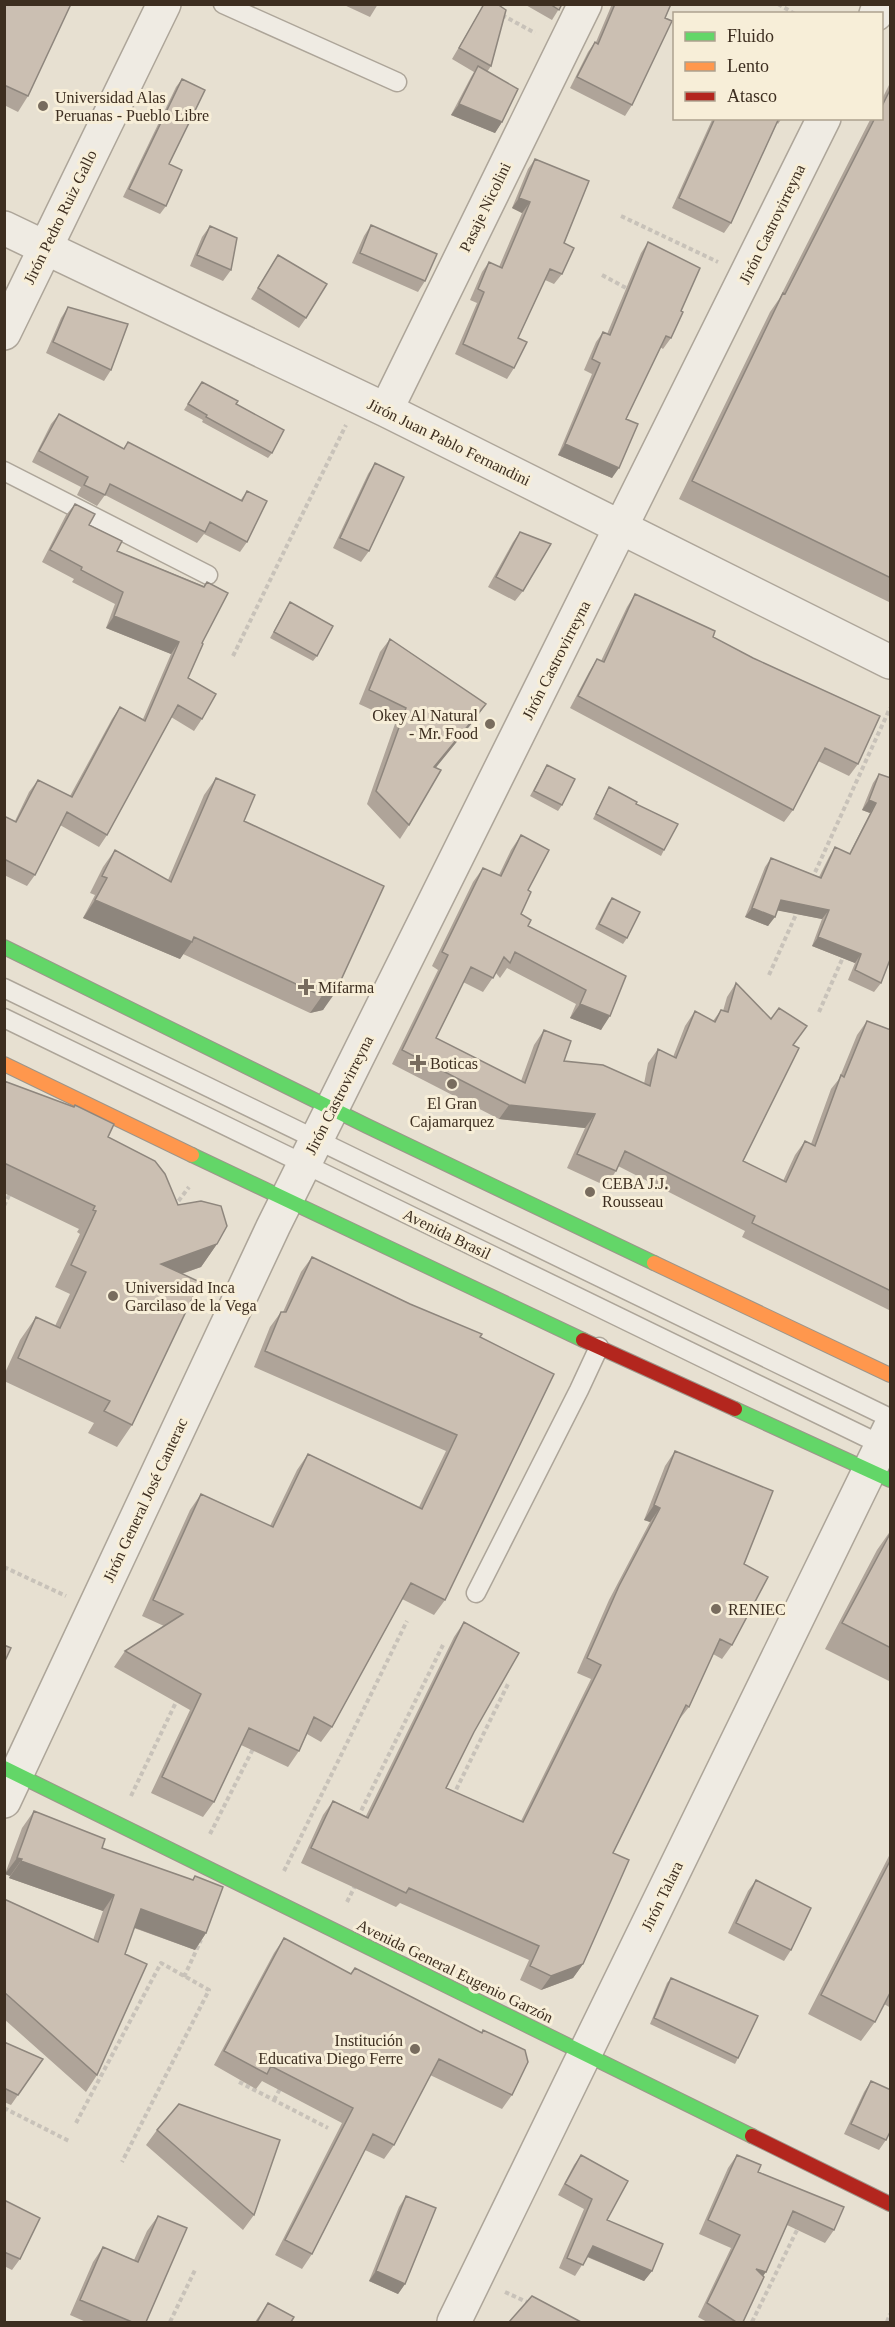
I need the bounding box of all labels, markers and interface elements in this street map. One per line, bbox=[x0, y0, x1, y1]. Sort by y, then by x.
legend bbox=[673, 12, 883, 120]
text: Fluido bbox=[727, 26, 774, 46]
text: Lento bbox=[727, 56, 769, 76]
text: Atasco bbox=[727, 86, 777, 106]
place label: Universidad Alas Peruanas - Pueblo Libre bbox=[55, 89, 209, 124]
marker: Universidad Alas Peruanas - Pueblo Libre bbox=[36, 99, 50, 113]
street label: Jirón Pedro Ruiz Gallo bbox=[20, 147, 100, 287]
street label: Pasaje Nicolini bbox=[456, 159, 515, 255]
street label: Jirón Castrovirreyna bbox=[736, 161, 809, 287]
street label: Jirón Juan Pablo Fernandini bbox=[365, 395, 534, 489]
street label: Jirón Castrovirreyna bbox=[519, 598, 594, 723]
place label: Okey Al Natural - Mr. Food bbox=[372, 707, 479, 742]
marker: Okey Al Natural - Mr. Food bbox=[483, 717, 497, 731]
place label: Mifarma bbox=[318, 979, 374, 996]
marker: Mifarma bbox=[299, 980, 313, 994]
street label: Jirón Castrovirreyna bbox=[302, 1033, 377, 1158]
place label: Boticas bbox=[430, 1055, 478, 1072]
marker: Boticas bbox=[411, 1056, 425, 1070]
marker: El Gran Cajamarquez bbox=[445, 1077, 459, 1091]
place label: El Gran Cajamarquez bbox=[410, 1095, 494, 1131]
place label: CEBA J.J. Rousseau bbox=[602, 1175, 668, 1210]
marker: CEBA J.J. Rousseau bbox=[583, 1185, 597, 1199]
street label: Avenida Brasil bbox=[400, 1205, 494, 1263]
place label: Universidad Inca Garcilaso de la Vega bbox=[125, 1279, 257, 1315]
marker: Universidad Inca Garcilaso de la Vega bbox=[106, 1289, 120, 1303]
street label: Jirón General José Canterac bbox=[99, 1415, 191, 1585]
place label: RENIEC bbox=[728, 1601, 786, 1618]
marker: RENIEC bbox=[709, 1602, 723, 1616]
street label: Jirón Talara bbox=[638, 1858, 686, 1934]
street label: Avenida General Eugenio Garzón bbox=[354, 1916, 556, 2027]
place label: Institución Educativa Diego Ferre bbox=[258, 2032, 403, 2068]
marker: Institución Educativa Diego Ferre bbox=[408, 2042, 422, 2056]

